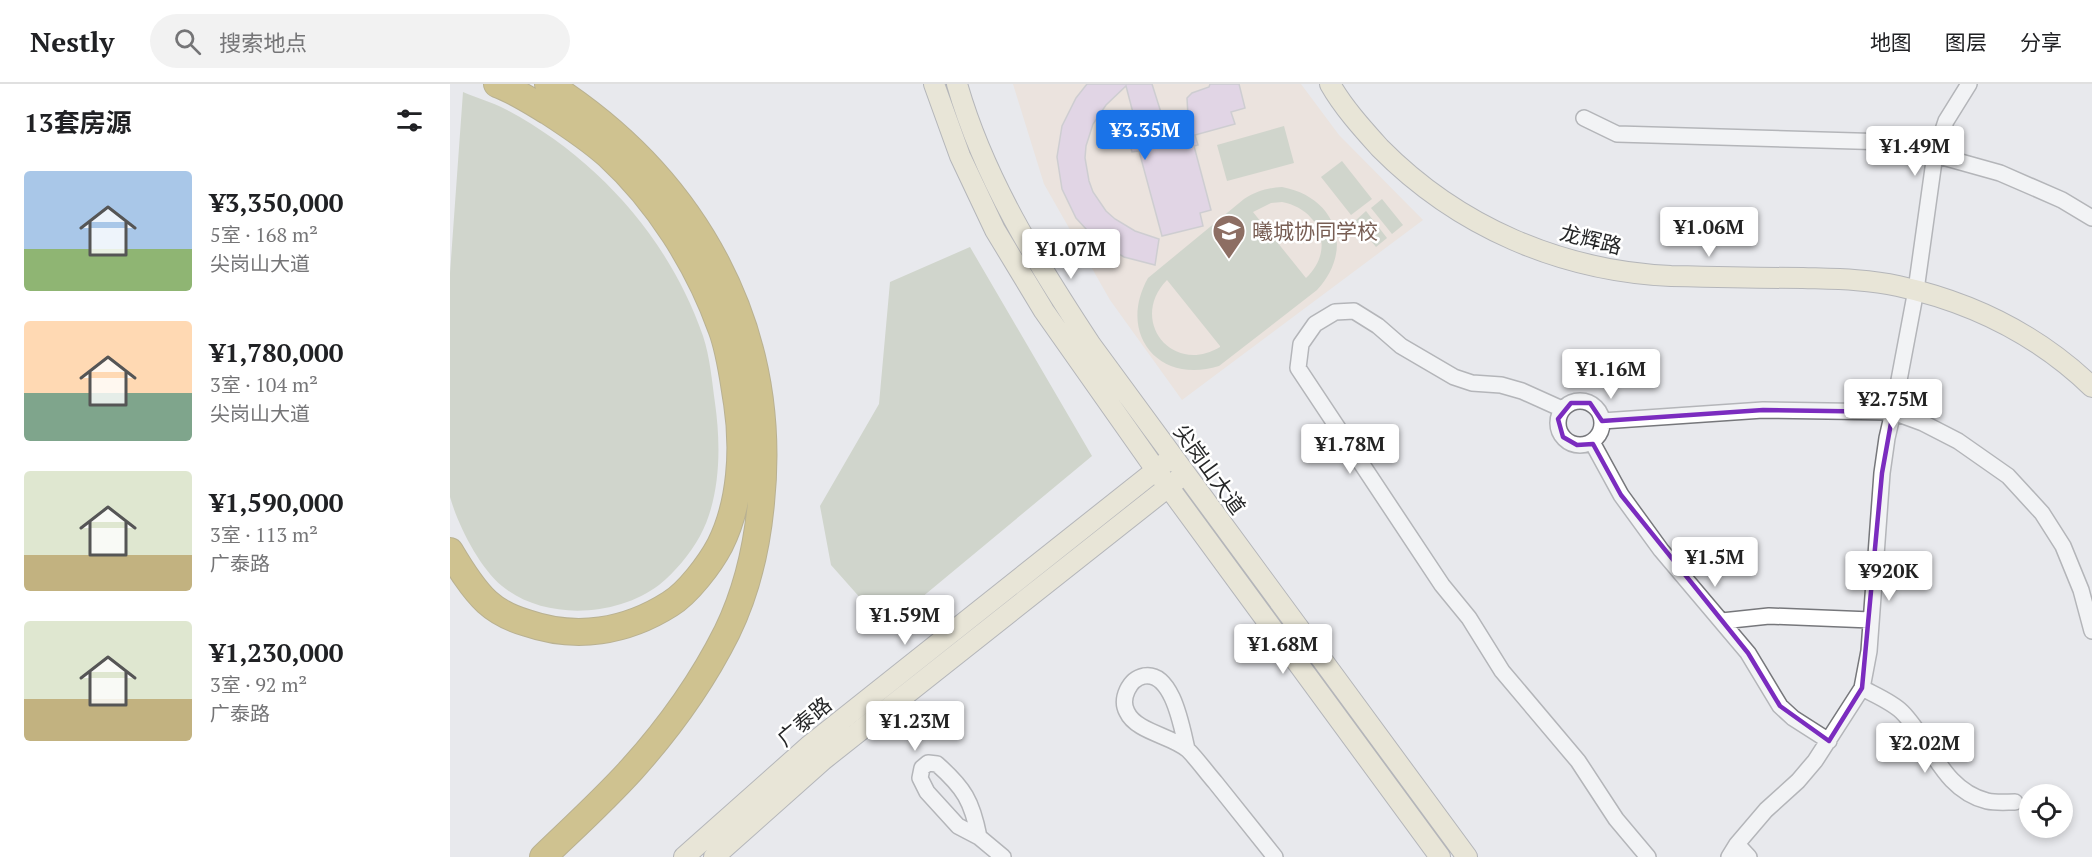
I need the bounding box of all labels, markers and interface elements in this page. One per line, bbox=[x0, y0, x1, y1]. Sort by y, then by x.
search box bbox=[150, 14, 570, 68]
text: Nestly bbox=[30, 23, 114, 60]
icon: search bbox=[171, 25, 204, 58]
text: 搜索地点 bbox=[219, 28, 307, 57]
text: 地图 bbox=[1870, 28, 1912, 56]
text: 图层 bbox=[1945, 28, 1987, 56]
text: 分享 bbox=[2020, 28, 2062, 56]
icon: filters bbox=[393, 104, 426, 137]
text: 13套房源 bbox=[24, 105, 131, 139]
pin: ¥3.35M bbox=[1096, 110, 1194, 161]
text: ¥3.35M bbox=[1110, 116, 1180, 143]
pin: ¥1.49M bbox=[1866, 126, 1964, 177]
text: ¥1.49M bbox=[1880, 132, 1950, 159]
text: ¥3,350,000 bbox=[210, 185, 343, 219]
icon: home bbox=[72, 195, 144, 267]
pin: ¥1.06M bbox=[1660, 207, 1758, 258]
school or university icon: 曦城协同学校 bbox=[1211, 213, 1247, 260]
text: ¥1.06M bbox=[1674, 213, 1744, 240]
place label: 曦城协同学校 bbox=[1252, 217, 1378, 245]
street label: 龙辉路 bbox=[1557, 218, 1625, 260]
text: 5室 · 168 m² bbox=[210, 221, 318, 248]
pin: ¥1.07M bbox=[1022, 229, 1120, 280]
text: ¥1.07M bbox=[1036, 235, 1106, 262]
text: 尖岗山大道 bbox=[210, 250, 310, 277]
text: ¥1,780,000 bbox=[210, 335, 343, 369]
icon: home bbox=[72, 345, 144, 417]
pin: ¥1.16M bbox=[1562, 349, 1660, 400]
text: ¥1.16M bbox=[1576, 355, 1646, 382]
text: 3室 · 104 m² bbox=[210, 371, 318, 398]
pin: ¥2.75M bbox=[1844, 379, 1942, 430]
text: ¥2.75M bbox=[1858, 385, 1928, 412]
text: 尖岗山大道 bbox=[210, 400, 310, 427]
street label: 尖岗山大道 bbox=[1168, 418, 1252, 520]
pin: ¥1.78M bbox=[1301, 424, 1399, 475]
text: ¥1.78M bbox=[1315, 430, 1385, 457]
text: ¥1,590,000 bbox=[210, 485, 343, 519]
icon: home bbox=[72, 495, 144, 567]
text: 3室 · 113 m² bbox=[210, 521, 318, 548]
pin: ¥1.5M bbox=[1673, 537, 1757, 588]
text: ¥1.5M bbox=[1686, 543, 1744, 570]
text: 广泰路 bbox=[210, 550, 270, 577]
pin: ¥920K bbox=[1847, 551, 1931, 602]
text: ¥920K bbox=[1859, 557, 1919, 584]
pin: ¥1.59M bbox=[856, 595, 954, 646]
text: ¥1.59M bbox=[870, 601, 940, 628]
pin: ¥1.68M bbox=[1234, 624, 1332, 675]
text: ¥1.68M bbox=[1248, 630, 1318, 657]
text: ¥1,230,000 bbox=[210, 635, 343, 669]
icon: home bbox=[72, 645, 144, 717]
text: 3室 · 92 m² bbox=[210, 671, 307, 698]
street label: 广泰路 bbox=[771, 690, 837, 752]
text: 广泰路 bbox=[210, 700, 270, 727]
pin: ¥1.23M bbox=[866, 701, 964, 752]
text: ¥1.23M bbox=[880, 707, 950, 734]
pin: ¥2.02M bbox=[1876, 723, 1974, 774]
text: ¥2.02M bbox=[1890, 729, 1960, 756]
map controls bbox=[2019, 784, 2073, 838]
button: locate bbox=[2019, 784, 2073, 838]

